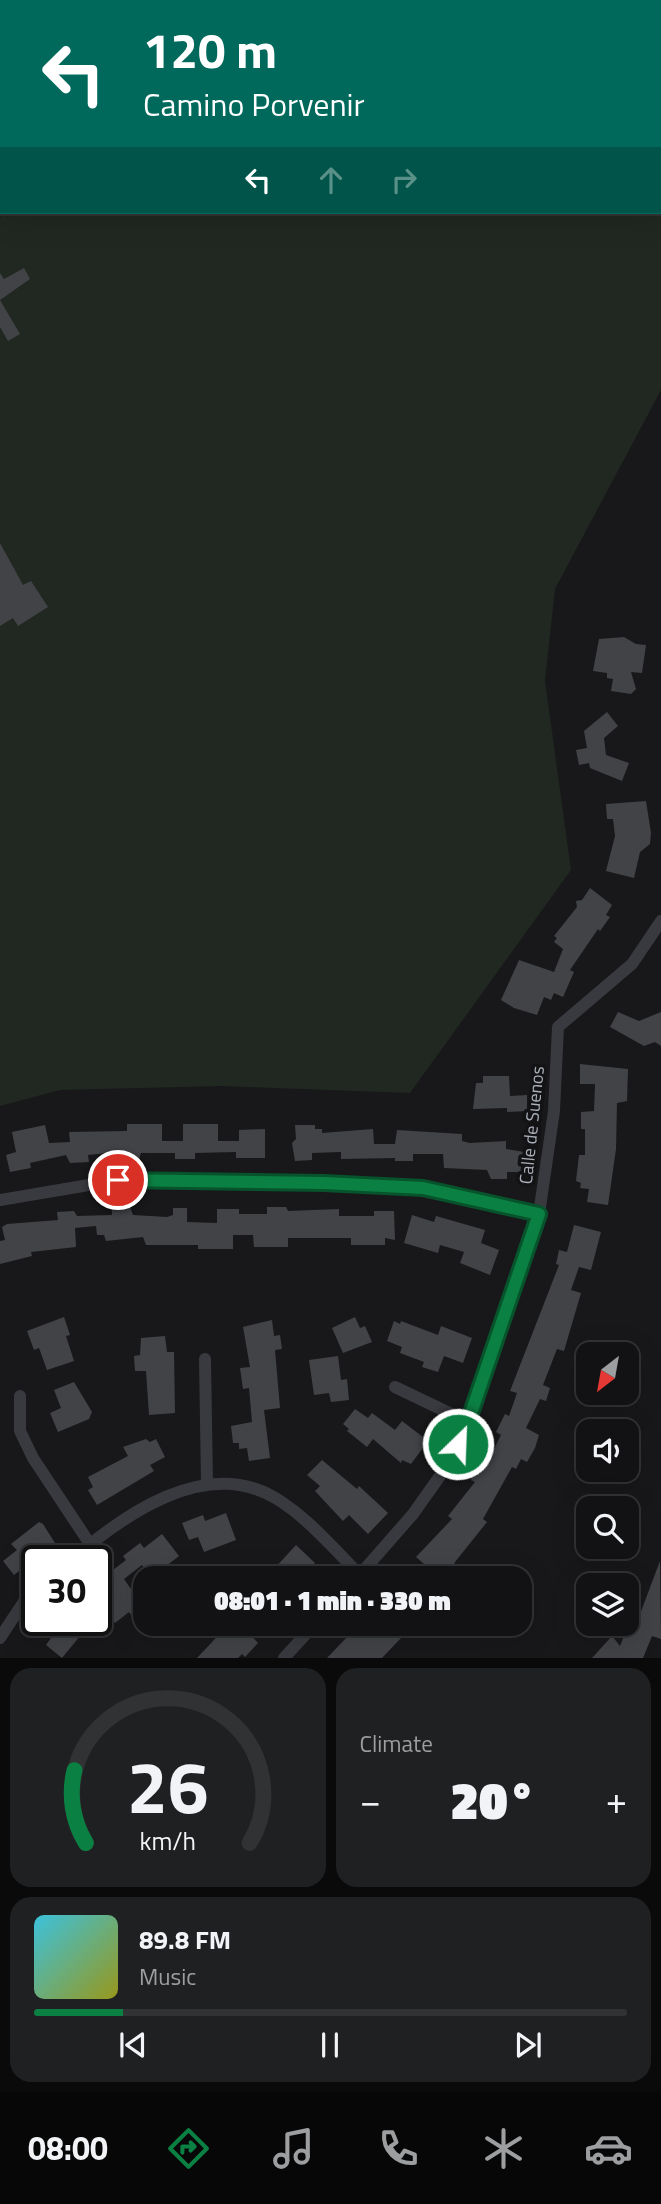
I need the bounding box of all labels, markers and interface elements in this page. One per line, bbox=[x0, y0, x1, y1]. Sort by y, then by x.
text: 120 m bbox=[143, 12, 277, 87]
icon: left bbox=[28, 28, 119, 119]
text: Camino Porvenir bbox=[143, 80, 365, 128]
icon: left bbox=[239, 161, 277, 199]
icon: ahead bbox=[312, 161, 350, 199]
icon: right bbox=[385, 161, 423, 199]
street label: Calle de Suenos bbox=[512, 1065, 551, 1185]
pin bbox=[88, 1150, 148, 1210]
icon: arrive bbox=[99, 1161, 137, 1199]
north arrow bbox=[576, 1342, 639, 1405]
map controls bbox=[576, 1342, 639, 1636]
position arrow bbox=[421, 1407, 495, 1481]
button: sound bbox=[576, 1419, 639, 1482]
button: search bbox=[576, 1496, 639, 1559]
speed limit sign: 30 bbox=[21, 1545, 112, 1636]
button: layers bbox=[576, 1573, 639, 1636]
text: 08:01 · 1 min · 330 m bbox=[214, 1581, 451, 1620]
text: Climate bbox=[360, 1726, 433, 1761]
text: 26 bbox=[127, 1732, 209, 1842]
text: 20° bbox=[450, 1760, 536, 1839]
text: − bbox=[360, 1771, 381, 1829]
text: + bbox=[606, 1771, 627, 1829]
text: km/h bbox=[139, 1822, 196, 1860]
text: 89.8 FM bbox=[139, 1920, 231, 1959]
text: Music bbox=[139, 1959, 196, 1994]
icon: previous bbox=[114, 2026, 152, 2064]
icon: pause bbox=[311, 2026, 349, 2064]
icon: next bbox=[509, 2026, 547, 2064]
text: 08:00 bbox=[28, 2124, 108, 2172]
icon: directions bbox=[164, 2124, 213, 2173]
icon: music bbox=[269, 2124, 318, 2173]
icon: phone bbox=[374, 2124, 423, 2173]
icon: climate bbox=[479, 2124, 528, 2173]
icon: car bbox=[584, 2124, 633, 2173]

